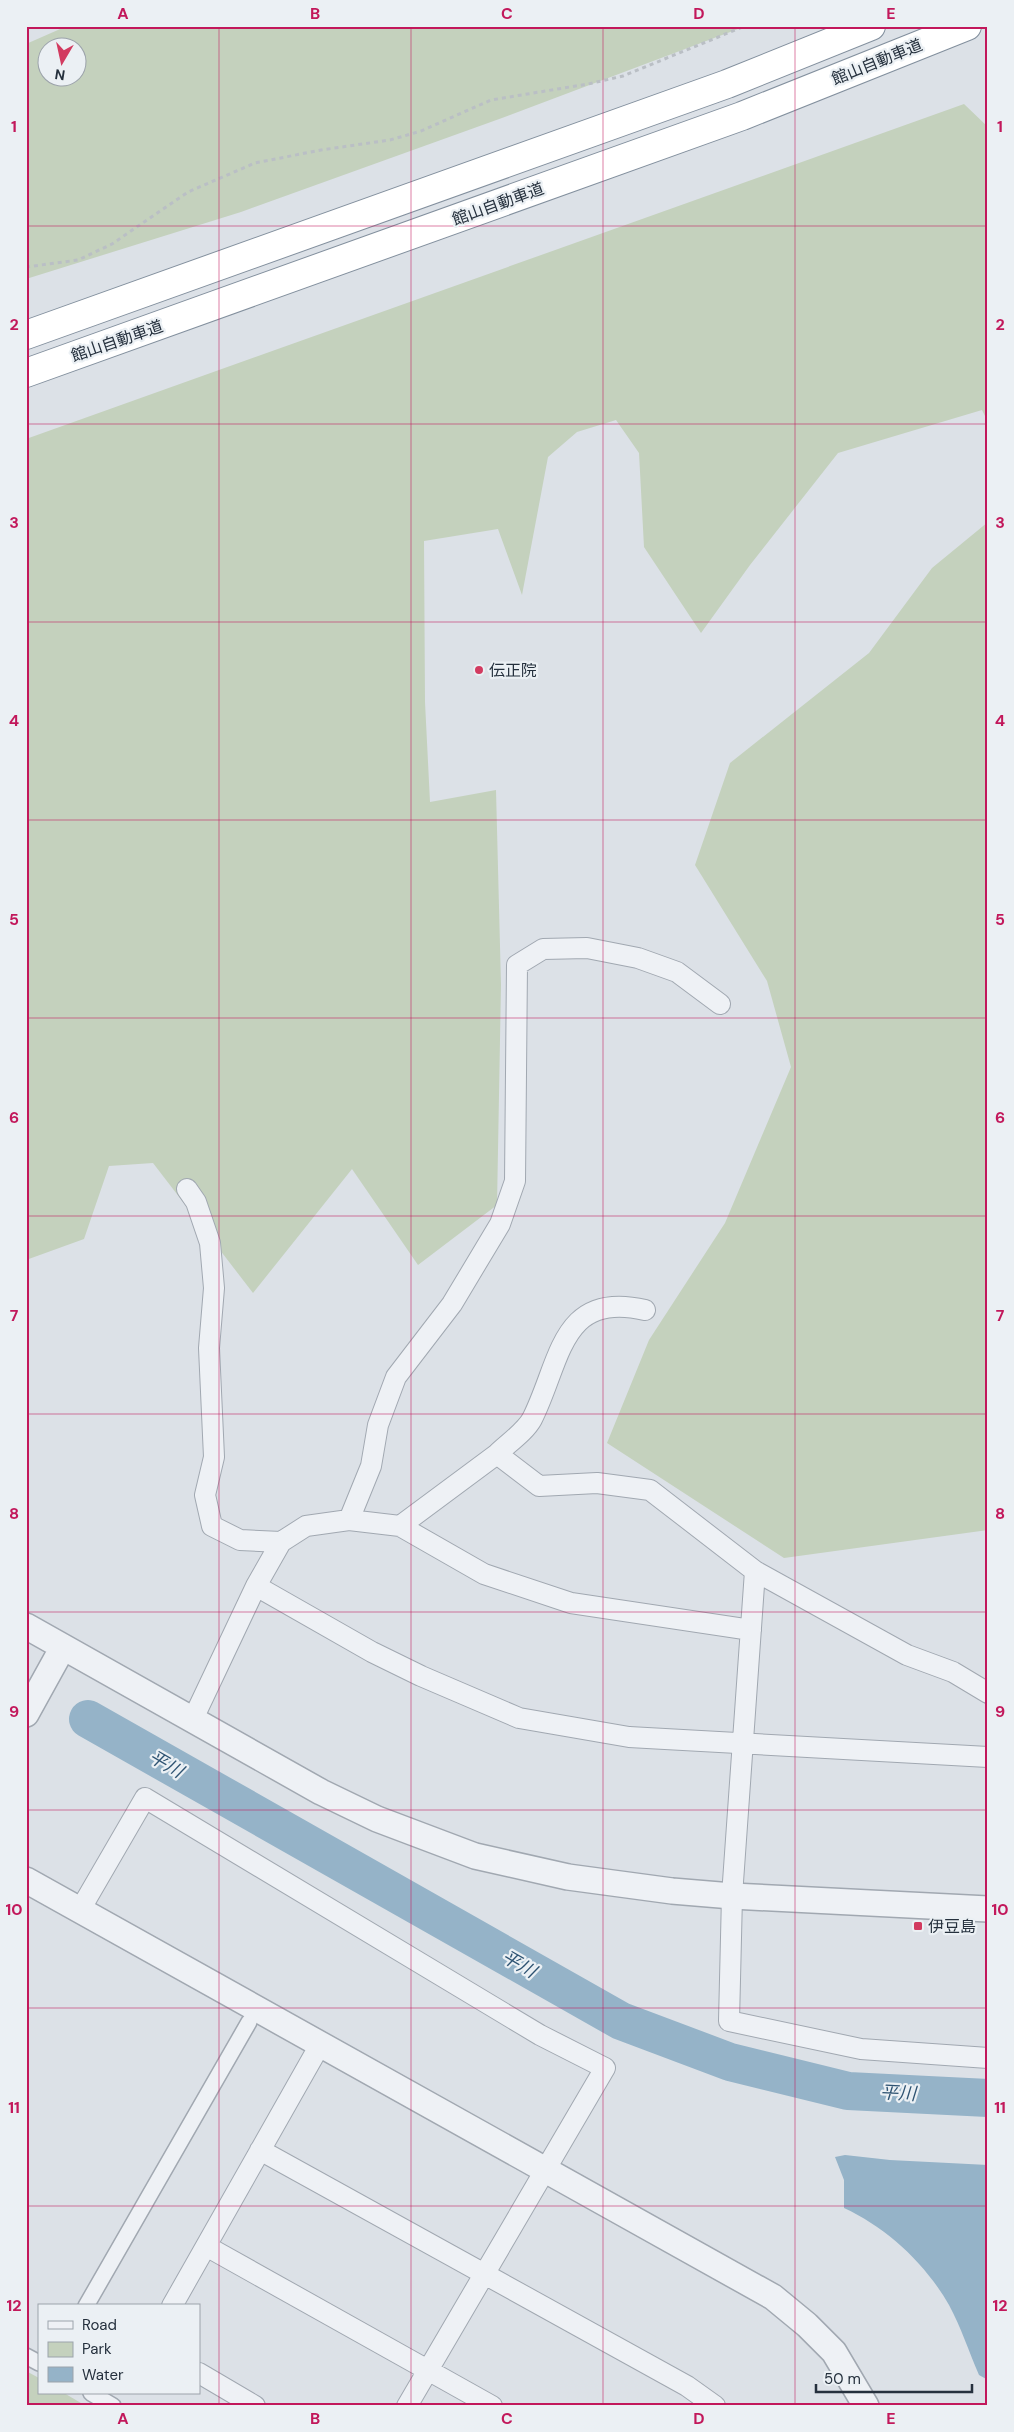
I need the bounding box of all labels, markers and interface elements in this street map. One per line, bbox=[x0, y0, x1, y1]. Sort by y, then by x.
text: A bbox=[117, 3, 129, 24]
text: B bbox=[310, 3, 320, 24]
text: C bbox=[501, 3, 513, 24]
text: D bbox=[693, 3, 705, 24]
text: E bbox=[886, 3, 896, 24]
street label: 館山自動車道 bbox=[829, 34, 925, 90]
north arrow bbox=[38, 38, 88, 88]
text: N bbox=[54, 65, 66, 85]
text: 1 bbox=[11, 116, 17, 137]
text: 1 bbox=[997, 116, 1003, 137]
street label: 館山自動車道 bbox=[449, 178, 547, 230]
text: 2 bbox=[9, 314, 19, 335]
text: 2 bbox=[995, 314, 1005, 335]
street label: 館山自動車道 bbox=[68, 315, 166, 367]
text: 3 bbox=[9, 512, 19, 533]
text: 3 bbox=[995, 512, 1005, 533]
place label: 伝正院 bbox=[489, 660, 537, 681]
marker: 伝正院 bbox=[473, 664, 485, 676]
text: 4 bbox=[9, 710, 19, 731]
text: 4 bbox=[995, 710, 1005, 731]
text: 5 bbox=[9, 909, 19, 930]
text: 5 bbox=[995, 909, 1005, 930]
text: 6 bbox=[9, 1107, 19, 1128]
text: 6 bbox=[995, 1107, 1005, 1128]
text: 7 bbox=[10, 1305, 19, 1326]
text: 7 bbox=[996, 1305, 1005, 1326]
text: 8 bbox=[9, 1503, 19, 1524]
text: 8 bbox=[995, 1503, 1005, 1524]
text: 9 bbox=[9, 1701, 19, 1722]
text: 9 bbox=[995, 1701, 1005, 1722]
water label: 平川 bbox=[144, 1745, 189, 1784]
text: 10 bbox=[5, 1899, 23, 1920]
text: 10 bbox=[991, 1899, 1009, 1920]
place label: 伊豆島 bbox=[928, 1916, 976, 1937]
marker: 伊豆島 bbox=[912, 1920, 924, 1932]
water label: 平川 bbox=[497, 1945, 542, 1984]
water label: 平川 bbox=[879, 2080, 919, 2106]
text: 11 bbox=[8, 2097, 20, 2118]
text: 11 bbox=[994, 2097, 1006, 2118]
text: 12 bbox=[6, 2295, 22, 2316]
text: 12 bbox=[992, 2295, 1008, 2316]
legend bbox=[38, 2304, 200, 2394]
text: Road bbox=[82, 2315, 117, 2335]
text: Park bbox=[82, 2339, 112, 2359]
scale bar bbox=[816, 2362, 973, 2394]
text: Water bbox=[82, 2365, 124, 2385]
text: 50 m bbox=[824, 2369, 861, 2389]
text: A bbox=[117, 2408, 129, 2429]
text: B bbox=[310, 2408, 320, 2429]
text: C bbox=[501, 2408, 513, 2429]
text: D bbox=[693, 2408, 705, 2429]
text: E bbox=[886, 2408, 896, 2429]

